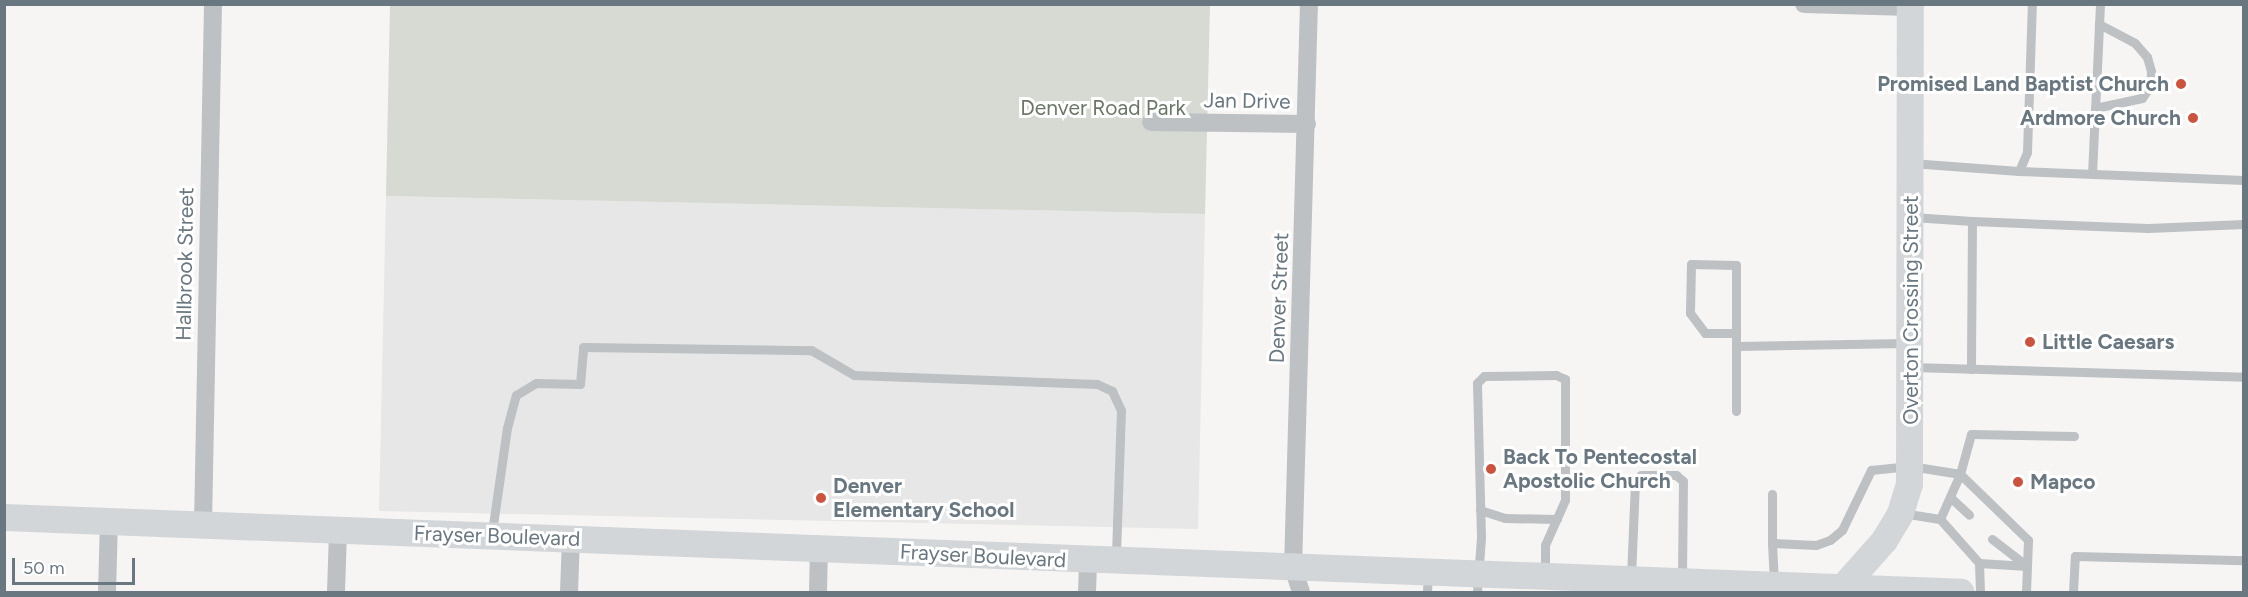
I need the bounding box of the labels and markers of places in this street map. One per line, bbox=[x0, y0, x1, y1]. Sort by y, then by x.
place label: Promised Land Baptist Church bbox=[1877, 71, 2169, 97]
marker: Promised Land Baptist Church bbox=[2174, 77, 2188, 91]
place label: Ardmore Church bbox=[2020, 105, 2181, 131]
marker: Ardmore Church bbox=[2186, 111, 2200, 125]
place label: Little Caesars bbox=[2042, 329, 2174, 355]
marker: Little Caesars bbox=[2023, 335, 2037, 349]
place label: Back To Pentecostal Apostolic Church bbox=[1503, 444, 1697, 494]
marker: Back To Pentecostal Apostolic Church bbox=[1484, 462, 1498, 476]
place label: Mapco bbox=[2030, 469, 2095, 495]
place label: Denver Elementary School bbox=[833, 473, 1014, 523]
marker: Mapco bbox=[2011, 475, 2025, 489]
marker: Denver Elementary School bbox=[814, 491, 828, 505]

